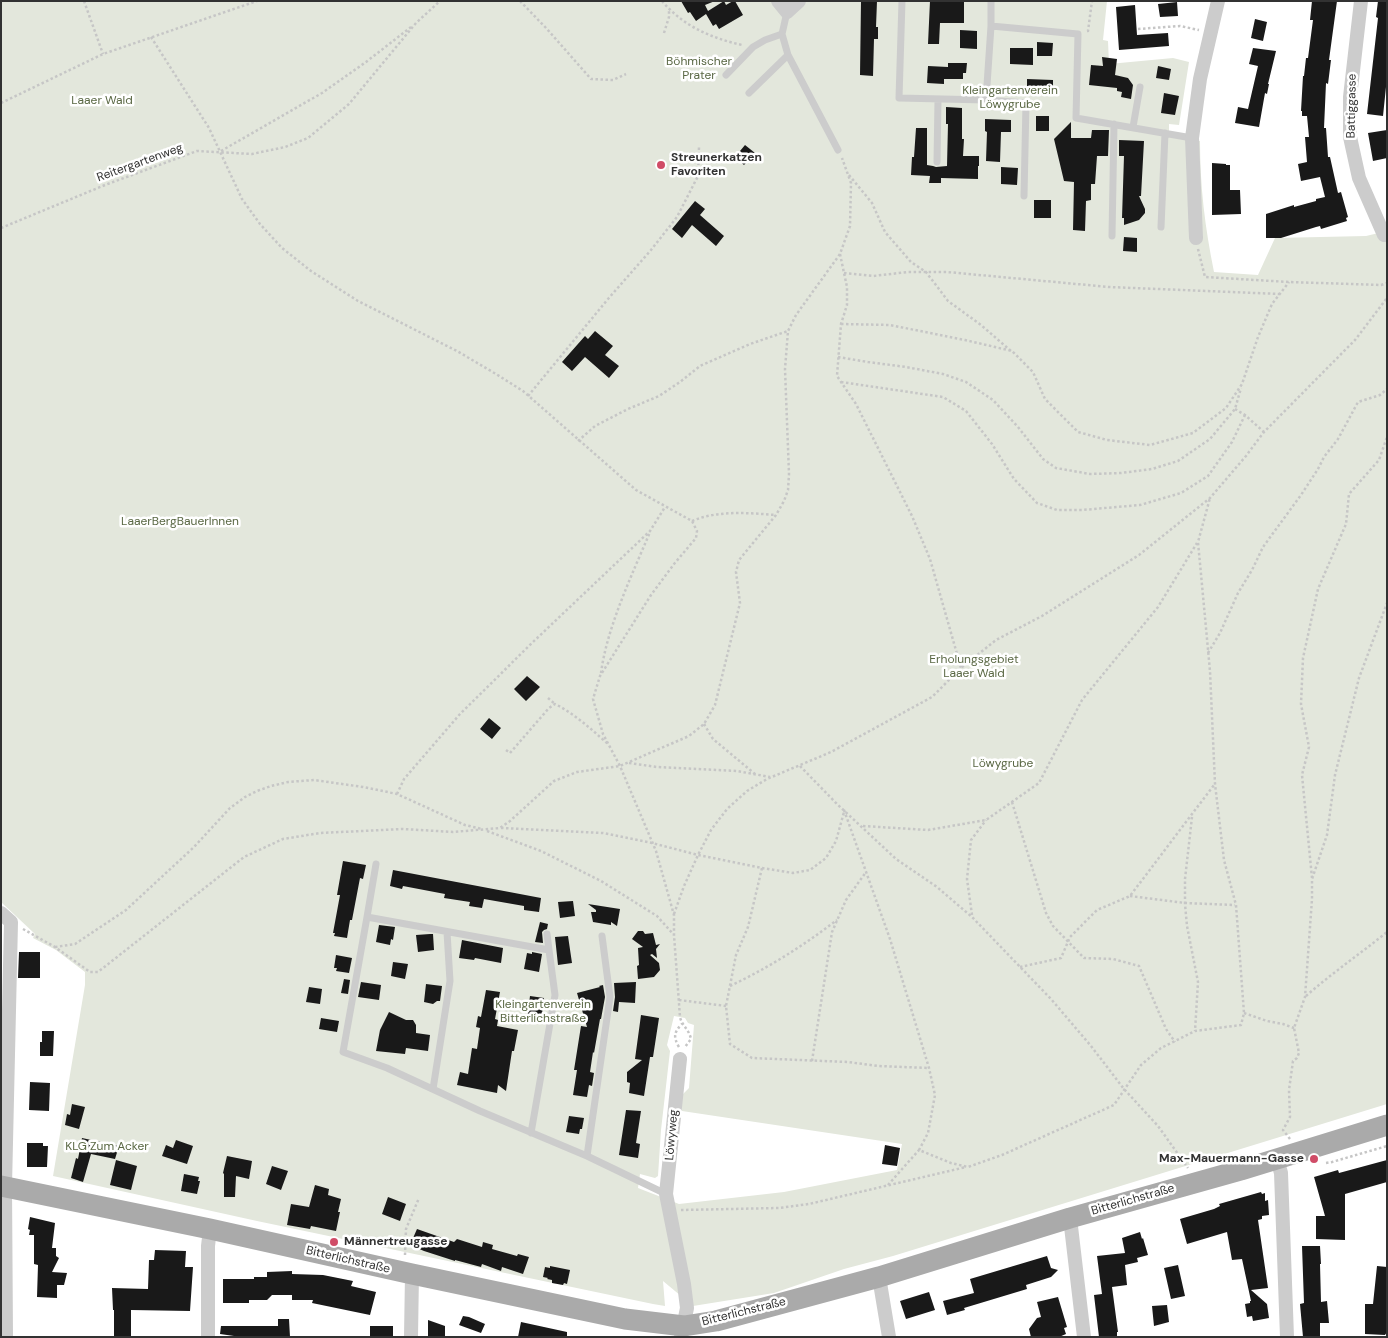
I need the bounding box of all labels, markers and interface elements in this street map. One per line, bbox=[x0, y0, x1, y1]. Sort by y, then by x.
park label: Böhmischer Prater bbox=[666, 55, 732, 83]
street label: Battiggasse bbox=[1344, 74, 1360, 138]
park label: Kleingartenverein Löwygrube bbox=[962, 84, 1058, 112]
park label: Laaer Wald bbox=[71, 94, 133, 108]
street label: Reitergartenweg bbox=[95, 141, 185, 185]
place label: Streunerkatzen Favoriten bbox=[671, 151, 762, 179]
marker: Streunerkatzen Favoriten bbox=[655, 159, 667, 171]
park label: LaaerBergBauerInnen bbox=[121, 515, 239, 529]
park label: Erholungsgebiet Laaer Wald bbox=[929, 653, 1019, 681]
park label: Löwygrube bbox=[973, 757, 1033, 771]
park label: Kleingartenverein Bitterlichstraße bbox=[495, 998, 591, 1026]
street label: Löwyweg bbox=[663, 1109, 681, 1161]
park label: KLG Zum Acker bbox=[65, 1140, 149, 1154]
place label: Max-Mauermann-Gasse bbox=[1159, 1152, 1304, 1166]
marker: Max-Mauermann-Gasse bbox=[1308, 1153, 1320, 1165]
street label: Bitterlichstraße bbox=[1090, 1181, 1176, 1219]
place label: Männertreugasse bbox=[344, 1235, 447, 1249]
marker: Männertreugasse bbox=[328, 1236, 340, 1248]
street label: Bitterlichstraße bbox=[305, 1243, 391, 1277]
street label: Bitterlichstraße bbox=[701, 1295, 787, 1329]

